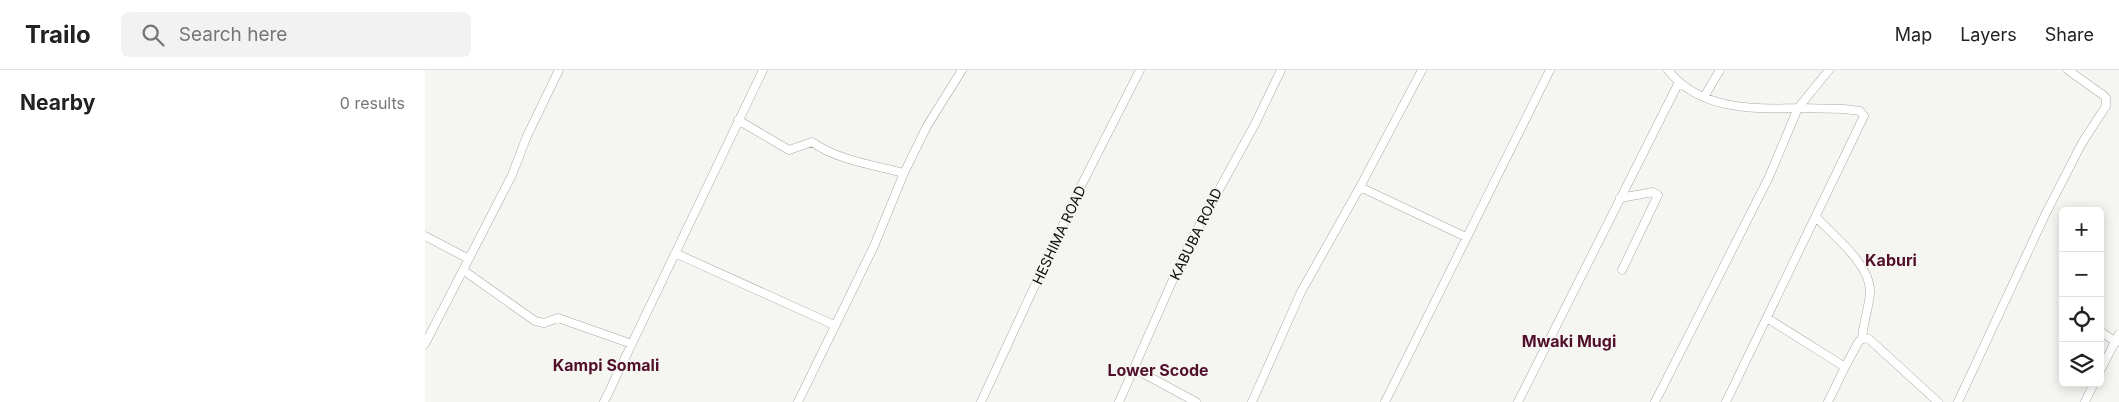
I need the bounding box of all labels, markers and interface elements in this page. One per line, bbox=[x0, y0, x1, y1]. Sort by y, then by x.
search box bbox=[121, 12, 471, 57]
text: Trailo bbox=[25, 20, 91, 49]
icon: search bbox=[139, 21, 167, 49]
text: Search here bbox=[179, 23, 287, 46]
text: Map bbox=[1895, 24, 1932, 45]
text: Layers bbox=[1960, 24, 2017, 45]
text: Share bbox=[2045, 24, 2094, 45]
text: Nearby bbox=[20, 90, 95, 115]
text: 0 results bbox=[340, 93, 405, 113]
street label: HESHIMA ROAD bbox=[1028, 183, 1089, 287]
street label: KABUBA ROAD bbox=[1166, 185, 1225, 283]
map controls bbox=[2059, 207, 2104, 387]
button: + bbox=[2059, 207, 2104, 252]
district label: Kaburi bbox=[1865, 250, 1917, 270]
button: − bbox=[2059, 252, 2104, 297]
button: locate bbox=[2059, 297, 2104, 342]
district label: Mwaki Mugi bbox=[1522, 331, 1616, 351]
button: layers bbox=[2059, 342, 2104, 387]
district label: Kampi Somali bbox=[553, 355, 659, 375]
district label: Lower Scode bbox=[1107, 360, 1209, 380]

